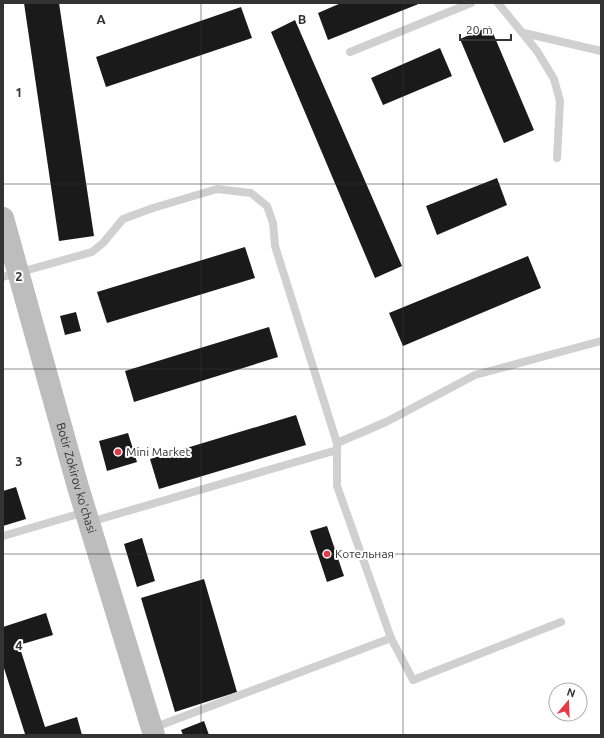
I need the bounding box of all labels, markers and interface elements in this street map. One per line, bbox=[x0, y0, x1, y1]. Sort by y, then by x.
text: A bbox=[96, 12, 106, 26]
text: B bbox=[298, 12, 307, 26]
scale bar bbox=[460, 16, 511, 42]
text: 20 m bbox=[466, 23, 493, 36]
text: 1 bbox=[15, 85, 23, 99]
text: 2 bbox=[15, 269, 23, 283]
street label: Botir Zokirov ko'chasi bbox=[54, 421, 99, 535]
place label: Mini Market bbox=[126, 445, 190, 458]
marker: Mini Market bbox=[113, 447, 123, 457]
text: 3 bbox=[15, 454, 23, 468]
place label: Котельная bbox=[335, 547, 394, 560]
marker: Котельная bbox=[322, 549, 332, 559]
text: 4 bbox=[15, 638, 23, 652]
north arrow bbox=[548, 682, 588, 722]
text: N bbox=[565, 686, 577, 700]

